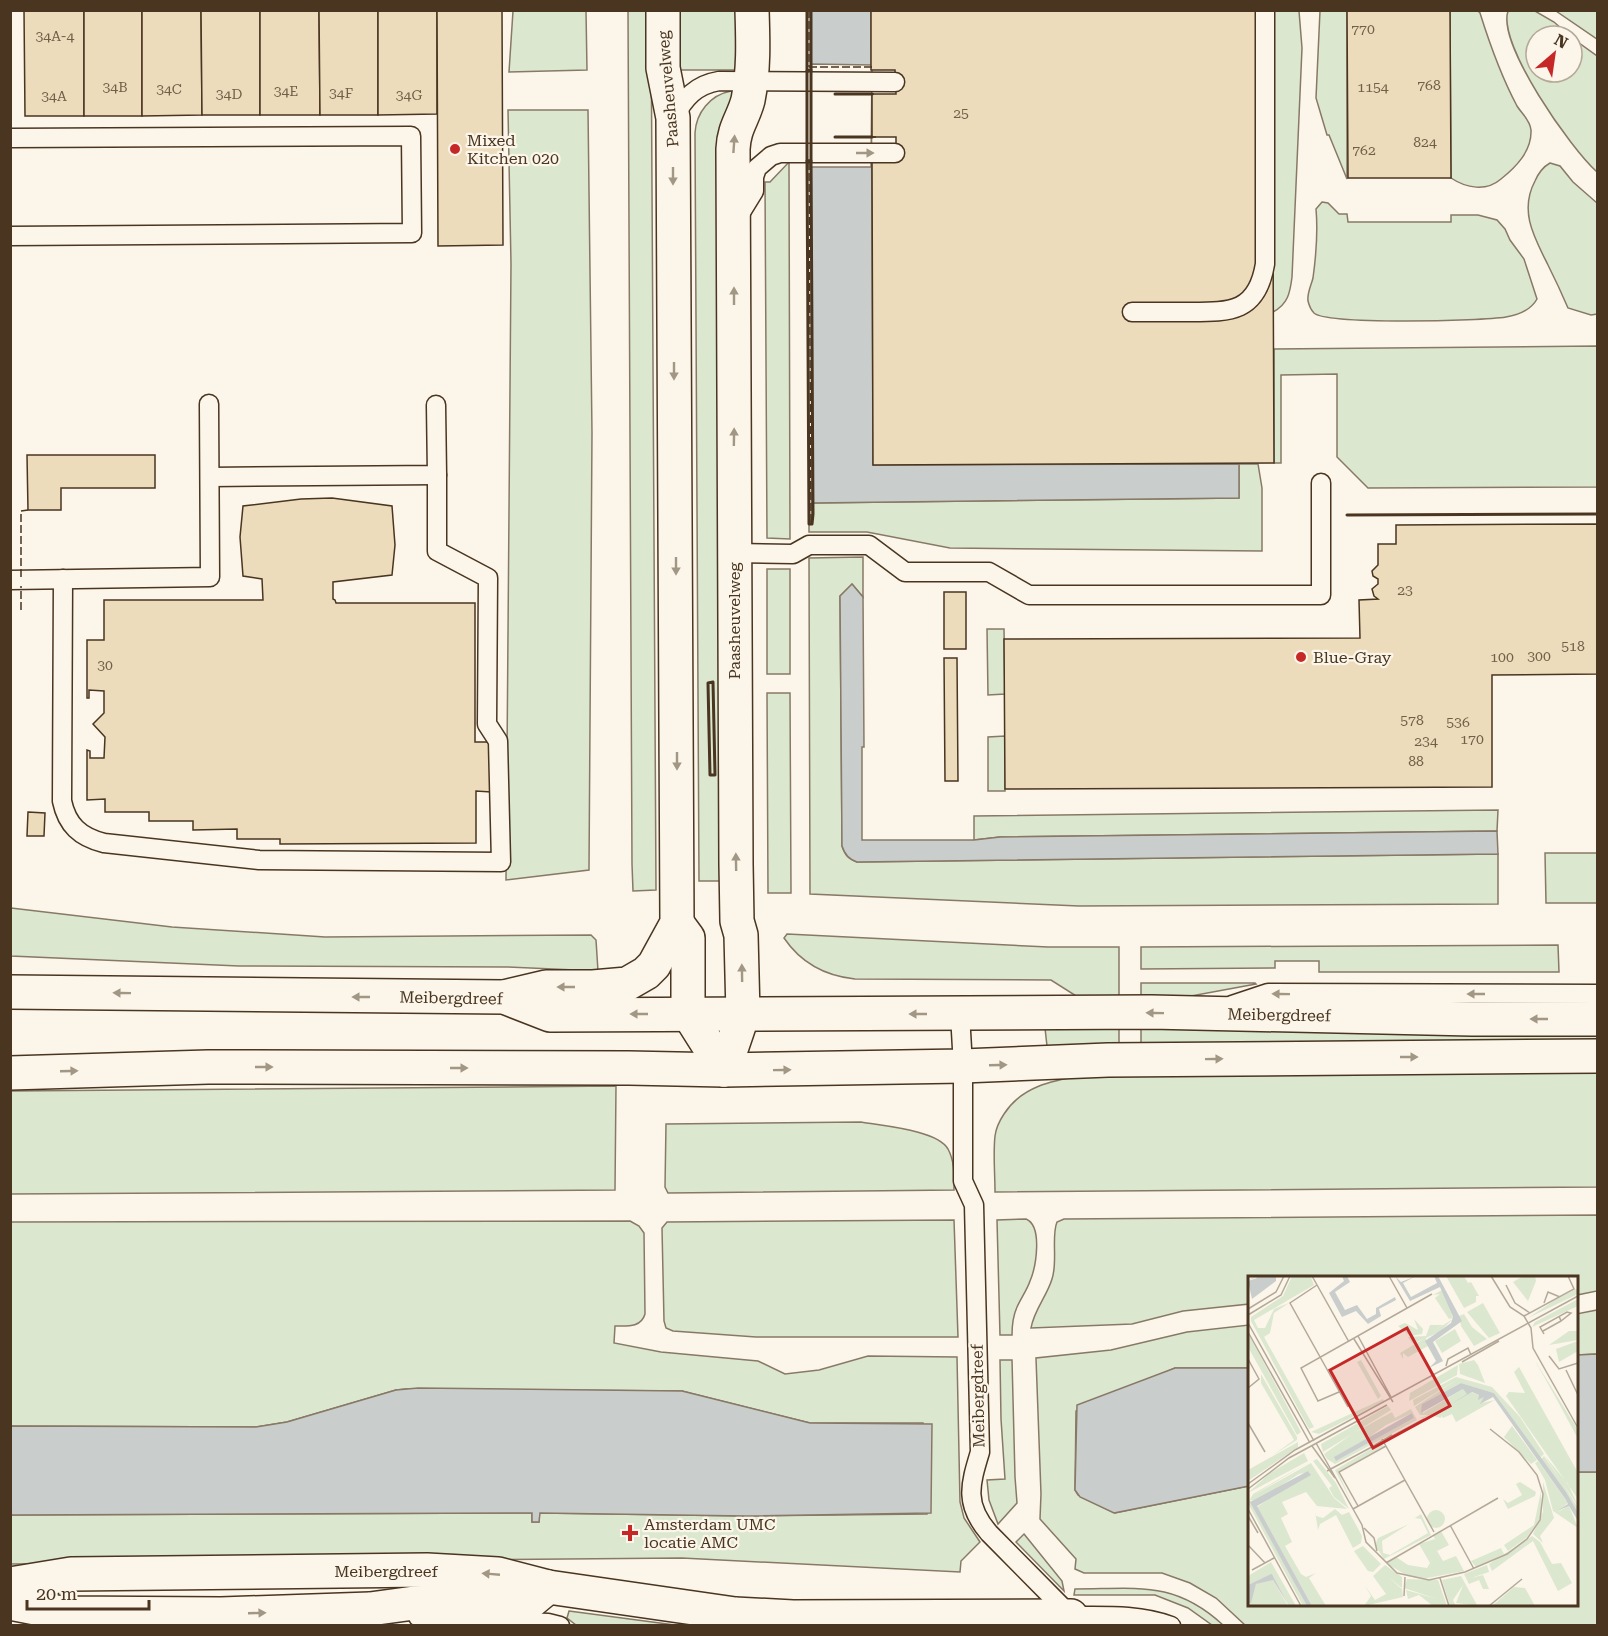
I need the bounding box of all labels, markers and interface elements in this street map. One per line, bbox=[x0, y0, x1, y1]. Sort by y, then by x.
house number: 770 bbox=[1351, 21, 1375, 37]
north arrow bbox=[1524, 24, 1584, 84]
house number: 34A-4 bbox=[36, 28, 75, 44]
street label: Paasheuvelweg bbox=[653, 29, 683, 148]
text: N bbox=[1551, 30, 1571, 53]
house number: 768 bbox=[1417, 77, 1441, 93]
house number: 34B bbox=[102, 79, 128, 95]
house number: 1154 bbox=[1357, 79, 1389, 95]
house number: 34C bbox=[156, 81, 182, 97]
house number: 34E bbox=[274, 83, 298, 99]
house number: 34F bbox=[329, 85, 353, 101]
house number: 34D bbox=[216, 86, 242, 102]
house number: 34G bbox=[396, 87, 422, 103]
house number: 34A bbox=[41, 88, 67, 104]
house number: 25 bbox=[953, 105, 969, 121]
place label: Mixed Kitchen 020 bbox=[467, 131, 559, 168]
one-way arrow bbox=[729, 134, 738, 153]
house number: 824 bbox=[1413, 134, 1437, 150]
marker: Mixed Kitchen 020 bbox=[448, 142, 462, 156]
house number: 762 bbox=[1352, 142, 1376, 158]
one-way arrow bbox=[856, 148, 875, 158]
one-way arrow bbox=[668, 167, 678, 186]
one-way arrow bbox=[729, 287, 739, 306]
one-way arrow bbox=[670, 362, 679, 381]
one-way arrow bbox=[729, 428, 739, 447]
one-way arrow bbox=[671, 557, 681, 576]
street label: Paasheuvelweg bbox=[725, 562, 744, 679]
house number: 23 bbox=[1397, 582, 1413, 598]
house number: 518 bbox=[1561, 638, 1585, 654]
place label: Blue-Gray bbox=[1313, 648, 1392, 667]
house number: 300 bbox=[1527, 648, 1551, 664]
house number: 100 bbox=[1490, 649, 1514, 665]
marker: Blue-Gray bbox=[1294, 650, 1308, 664]
house number: 30 bbox=[97, 657, 113, 673]
house number: 578 bbox=[1400, 712, 1424, 728]
house number: 536 bbox=[1446, 714, 1470, 730]
house number: 170 bbox=[1460, 731, 1484, 747]
house number: 234 bbox=[1414, 733, 1438, 749]
one-way arrow bbox=[672, 752, 682, 771]
house number: 88 bbox=[1408, 753, 1424, 769]
one-way arrow bbox=[731, 853, 741, 872]
one-way arrow bbox=[737, 964, 747, 983]
one-way arrow bbox=[557, 982, 576, 992]
street label: Meibergdreef bbox=[399, 988, 504, 1008]
one-way arrow bbox=[112, 989, 131, 998]
one-way arrow bbox=[1272, 989, 1291, 998]
one-way arrow bbox=[1467, 989, 1486, 999]
one-way arrow bbox=[352, 992, 371, 1002]
street label: Meibergdreef bbox=[1227, 1005, 1332, 1025]
one-way arrow bbox=[1146, 1008, 1165, 1017]
one-way arrow bbox=[630, 1009, 649, 1019]
one-way arrow bbox=[909, 1009, 928, 1019]
one-way arrow bbox=[1530, 1014, 1549, 1024]
one-way arrow bbox=[1400, 1052, 1419, 1062]
one-way arrow bbox=[1205, 1054, 1224, 1064]
one-way arrow bbox=[989, 1060, 1008, 1069]
one-way arrow bbox=[254, 1062, 273, 1072]
one-way arrow bbox=[449, 1063, 468, 1073]
one-way arrow bbox=[773, 1065, 792, 1074]
one-way arrow bbox=[59, 1066, 78, 1076]
inset map bbox=[1248, 1276, 1578, 1606]
street label: Meibergdreef bbox=[968, 1343, 988, 1448]
place label: Amsterdam UMC locatie AMC bbox=[644, 1515, 776, 1552]
marker: Amsterdam UMC locatie AMC bbox=[621, 1524, 639, 1542]
street label: Meibergdreef bbox=[334, 1562, 439, 1581]
one-way arrow bbox=[482, 1569, 501, 1579]
scale bar bbox=[27, 1573, 148, 1611]
text: 20 m bbox=[36, 1583, 77, 1604]
one-way arrow bbox=[248, 1608, 267, 1618]

